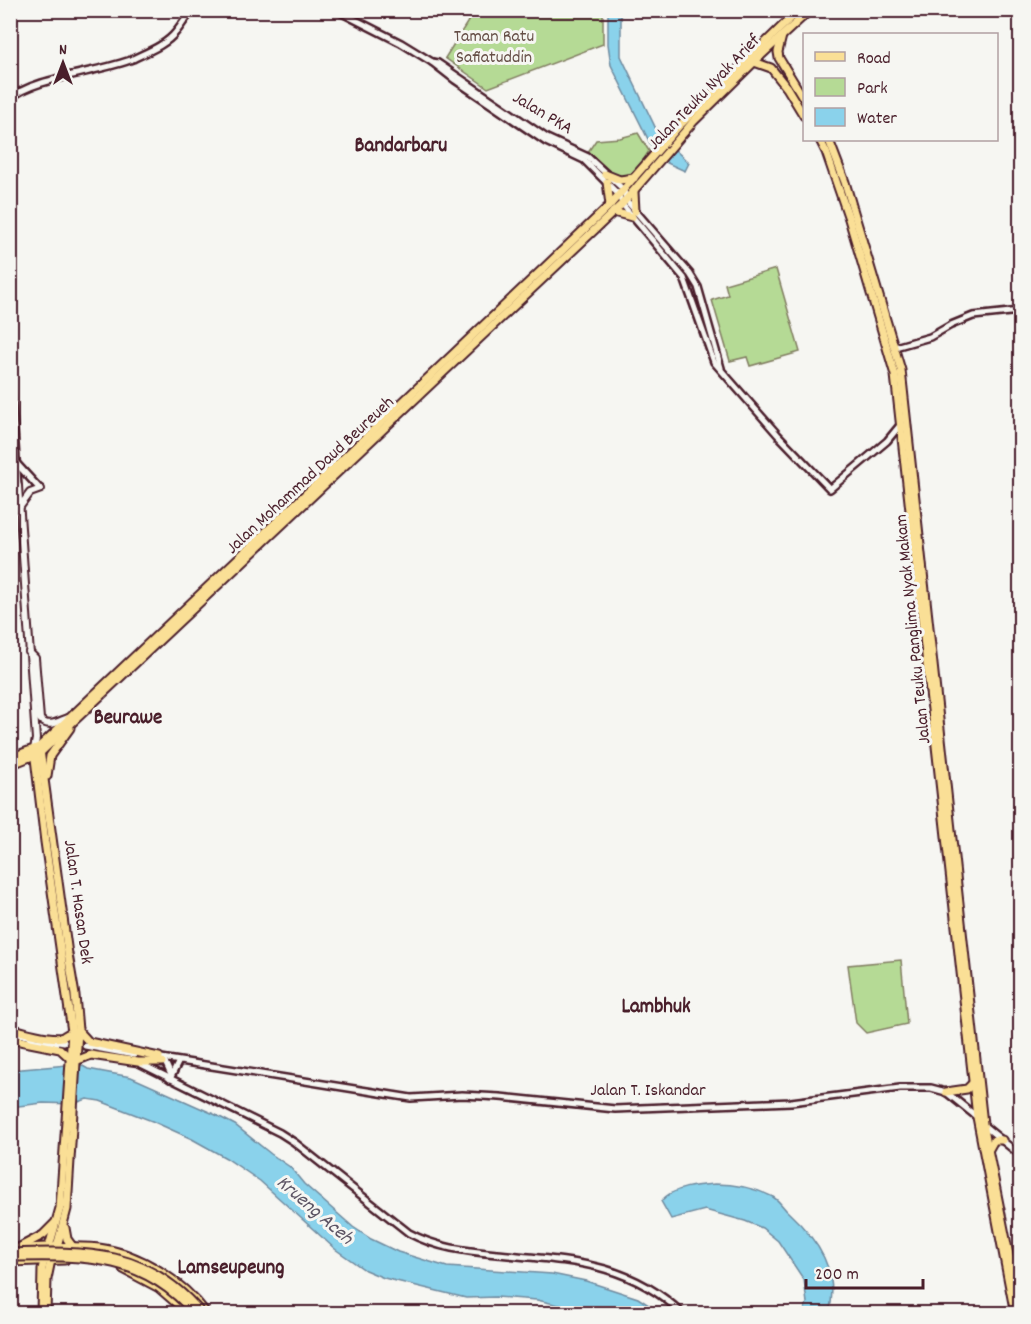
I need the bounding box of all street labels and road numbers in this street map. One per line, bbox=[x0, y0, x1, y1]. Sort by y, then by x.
street label: Jalan Teuku Nyak Arief bbox=[643, 29, 767, 157]
street label: Jalan PKA bbox=[507, 86, 577, 142]
street label: Jalan Mohammad Daud Beureueh bbox=[221, 391, 401, 561]
street label: Jalan Teuku Panglima Nyak Makam bbox=[889, 513, 939, 745]
street label: Jalan T. Hasan Dek bbox=[56, 838, 98, 966]
street label: Jalan T. Iskandar bbox=[590, 1079, 706, 1104]

